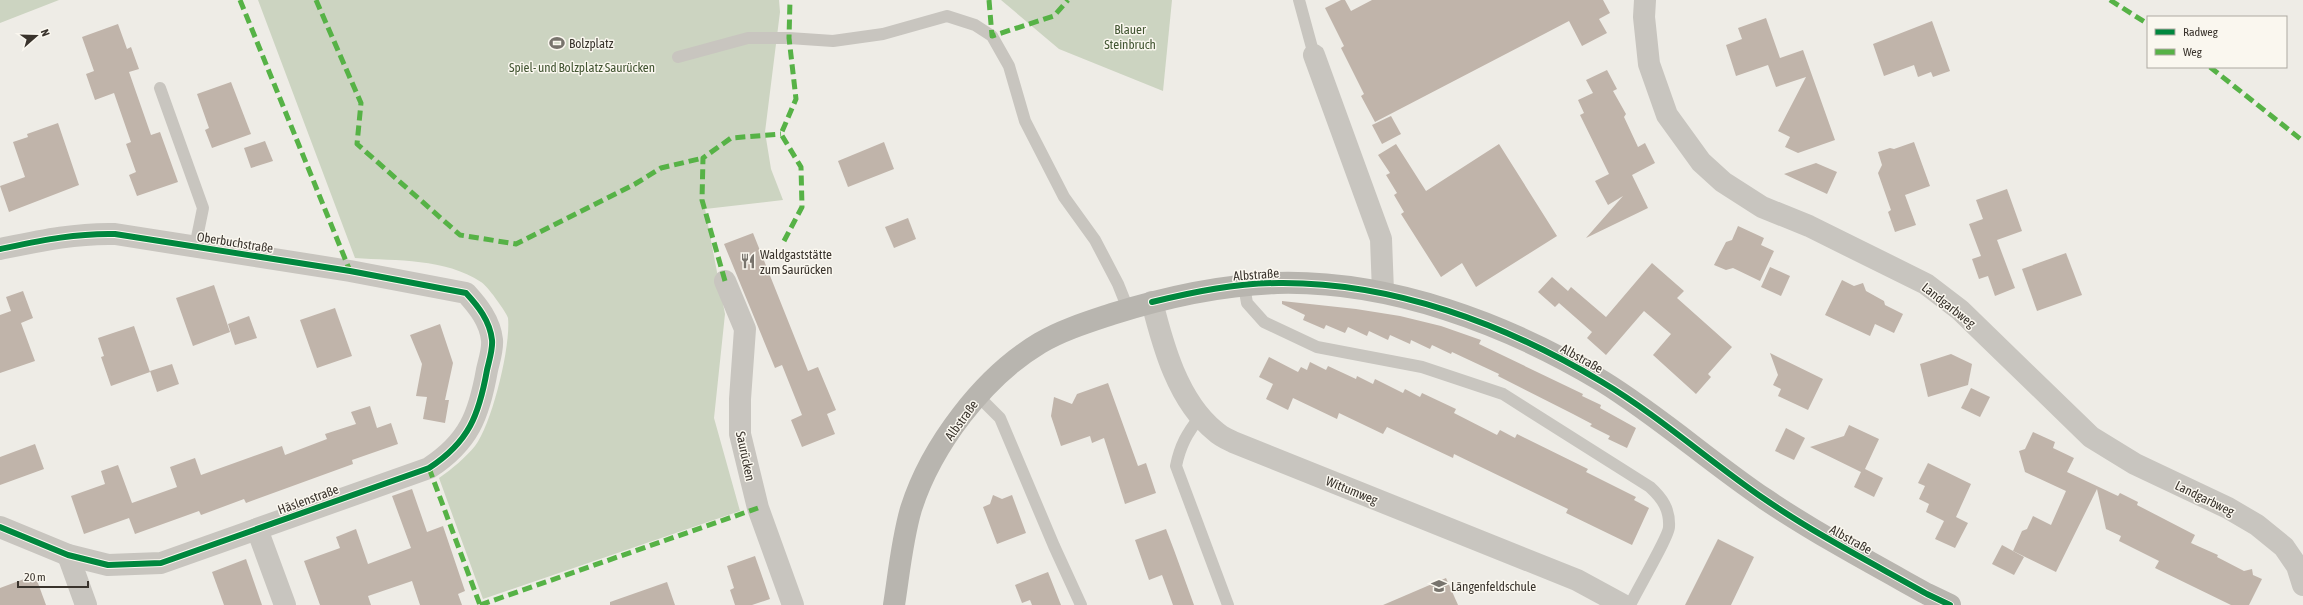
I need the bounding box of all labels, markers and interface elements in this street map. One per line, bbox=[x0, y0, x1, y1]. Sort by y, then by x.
north arrow bbox=[16, 16, 56, 56]
legend bbox=[2147, 16, 2287, 68]
park label: Blauer Steinbruch bbox=[1104, 22, 1156, 52]
text: Radweg bbox=[2183, 25, 2219, 39]
text: N bbox=[39, 27, 52, 38]
sports icon: Bolzplatz bbox=[548, 34, 566, 52]
place label: Bolzplatz bbox=[569, 36, 614, 51]
text: Weg bbox=[2183, 45, 2203, 59]
park label: Spiel- und Bolzplatz Saurücken bbox=[509, 60, 655, 75]
street label: Oberbuchstraße bbox=[196, 229, 274, 256]
place label: Waldgaststätte zum Saurücken bbox=[760, 247, 832, 277]
restaurant icon: Waldgaststätte zum Saurücken bbox=[739, 252, 757, 270]
street label: Albstraße bbox=[1233, 265, 1280, 284]
street label: Landgarbweg bbox=[1919, 280, 1979, 331]
street label: Albstraße bbox=[1558, 341, 1606, 376]
street label: Albstraße bbox=[942, 397, 981, 443]
street label: Saurücken bbox=[733, 430, 758, 482]
street label: Wittumweg bbox=[1324, 473, 1380, 508]
street label: Landgarbweg bbox=[2173, 478, 2237, 519]
street label: Häslenstraße bbox=[276, 482, 341, 517]
street label: Albstraße bbox=[1827, 522, 1875, 557]
scale bar bbox=[18, 563, 88, 589]
text: 20 m bbox=[24, 570, 46, 584]
school or university icon: Längenfeldschule bbox=[1430, 577, 1448, 595]
place label: Längenfeldschule bbox=[1451, 579, 1536, 594]

